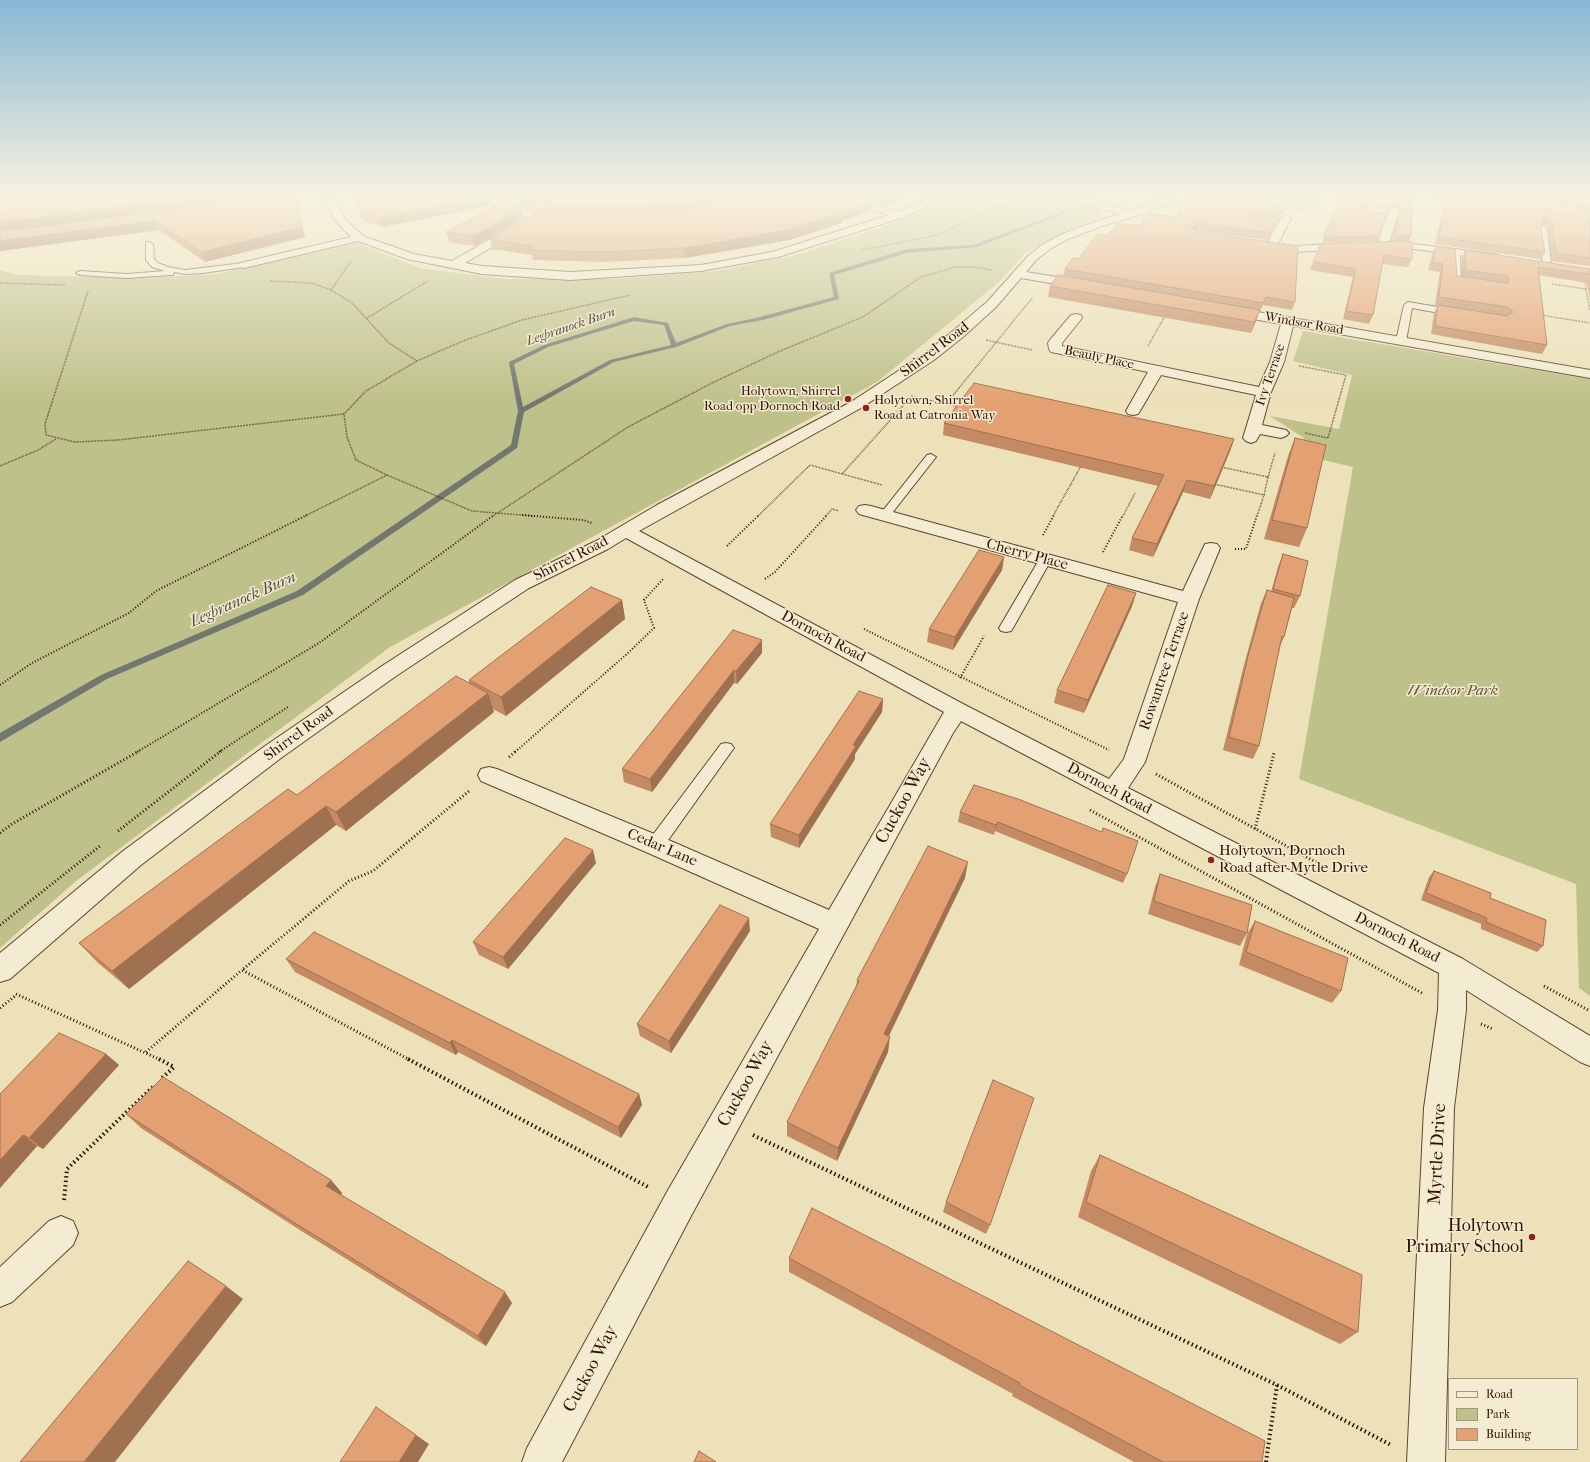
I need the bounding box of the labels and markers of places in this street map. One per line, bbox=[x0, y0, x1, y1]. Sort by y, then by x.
place label: Holytown, Shirrel Road opp Dornoch Road bbox=[704, 384, 840, 415]
place label: Holytown, Shirrel Road at Catronia Way bbox=[874, 393, 995, 424]
marker: Holytown, Shirrel Road opp Dornoch Road bbox=[843, 394, 853, 404]
marker: Holytown, Shirrel Road at Catronia Way bbox=[861, 403, 871, 413]
place label: Holytown, Dornoch Road after Mytle Drive bbox=[1219, 842, 1368, 877]
marker: Holytown, Dornoch Road after Mytle Drive bbox=[1206, 855, 1216, 865]
place label: Holytown Primary School bbox=[1406, 1216, 1524, 1258]
marker: Holytown Primary School bbox=[1527, 1232, 1537, 1242]

